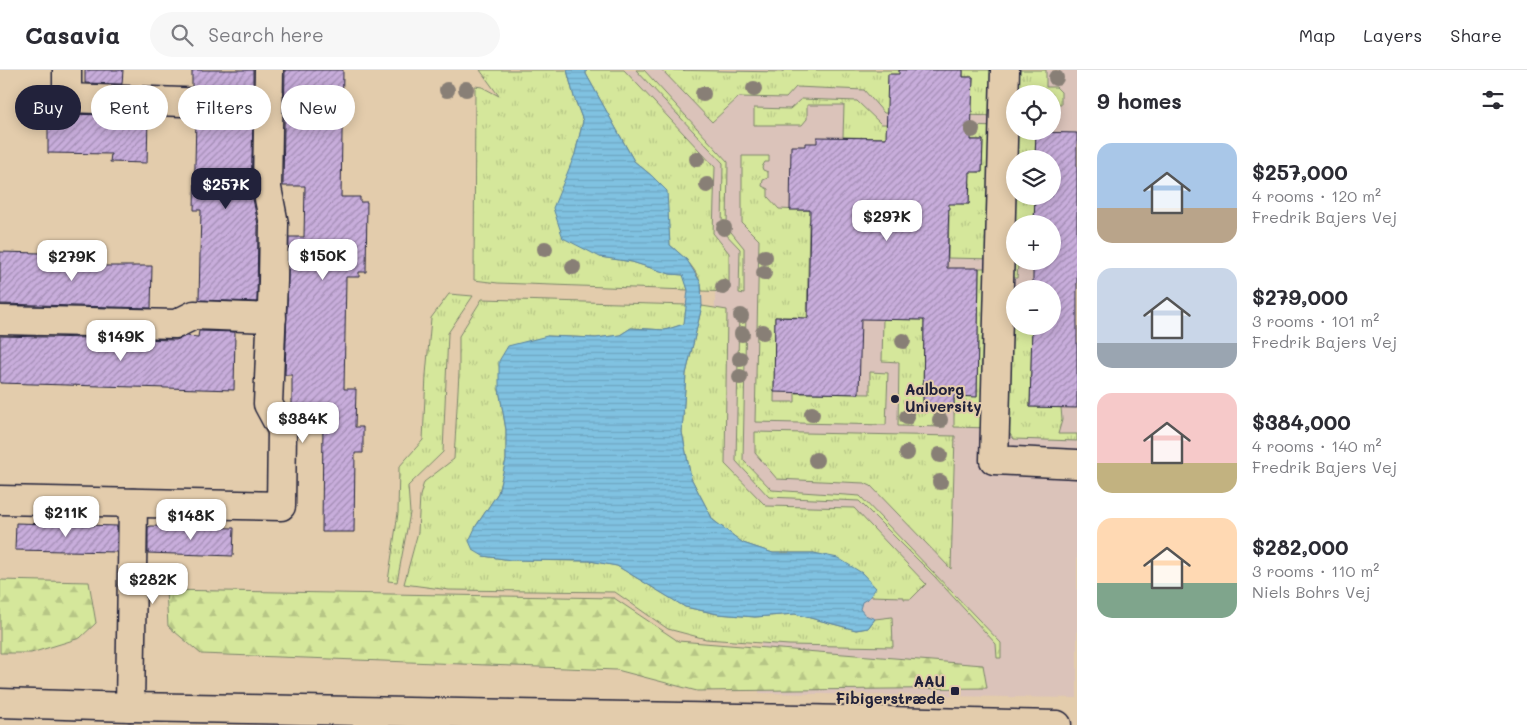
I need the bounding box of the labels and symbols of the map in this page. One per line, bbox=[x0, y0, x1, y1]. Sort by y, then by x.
pin: $257K bbox=[191, 168, 261, 210]
pin: $297K bbox=[852, 200, 922, 242]
pin: $150K bbox=[288, 238, 358, 281]
pin: $279K bbox=[37, 240, 107, 282]
pin: $149K bbox=[86, 320, 156, 362]
place label: Aalborg University bbox=[905, 379, 982, 416]
marker: Aalborg University bbox=[889, 393, 901, 405]
pin: $384K bbox=[268, 402, 338, 444]
pin: $211K bbox=[31, 496, 101, 538]
pin: $148K bbox=[156, 498, 226, 541]
pin: $282K bbox=[118, 562, 188, 605]
place label: AAU Fibigerstræde bbox=[836, 671, 945, 708]
marker: AAU Fibigerstræde bbox=[949, 685, 961, 697]

